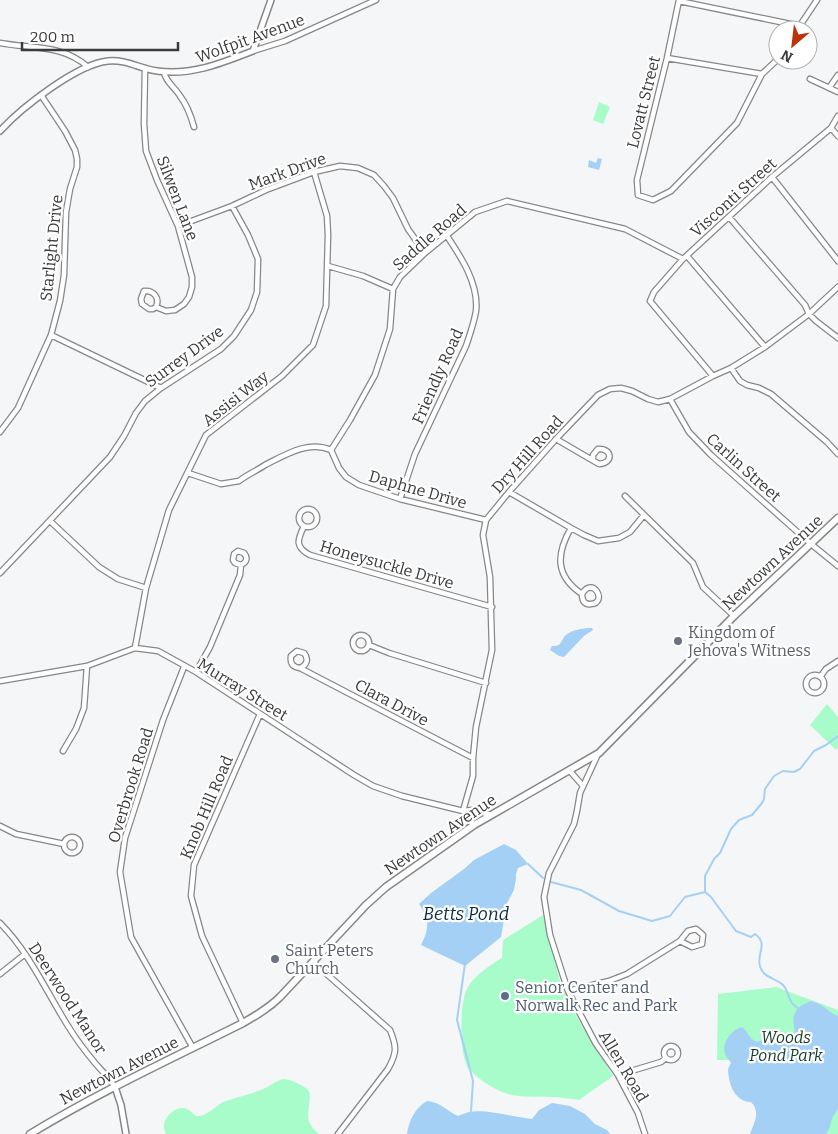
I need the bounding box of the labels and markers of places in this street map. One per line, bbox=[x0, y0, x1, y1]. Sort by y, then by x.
place label: Kingdom of Jehova's Witness bbox=[687, 623, 811, 660]
marker: Kingdom of Jehova's Witness bbox=[672, 635, 684, 647]
place label: Saint Peters Church bbox=[285, 941, 374, 978]
marker: Saint Peters Church bbox=[269, 953, 281, 965]
place label: Senior Center and Norwalk Rec and Park bbox=[515, 978, 678, 1015]
marker: Senior Center and Norwalk Rec and Park bbox=[499, 990, 511, 1002]

